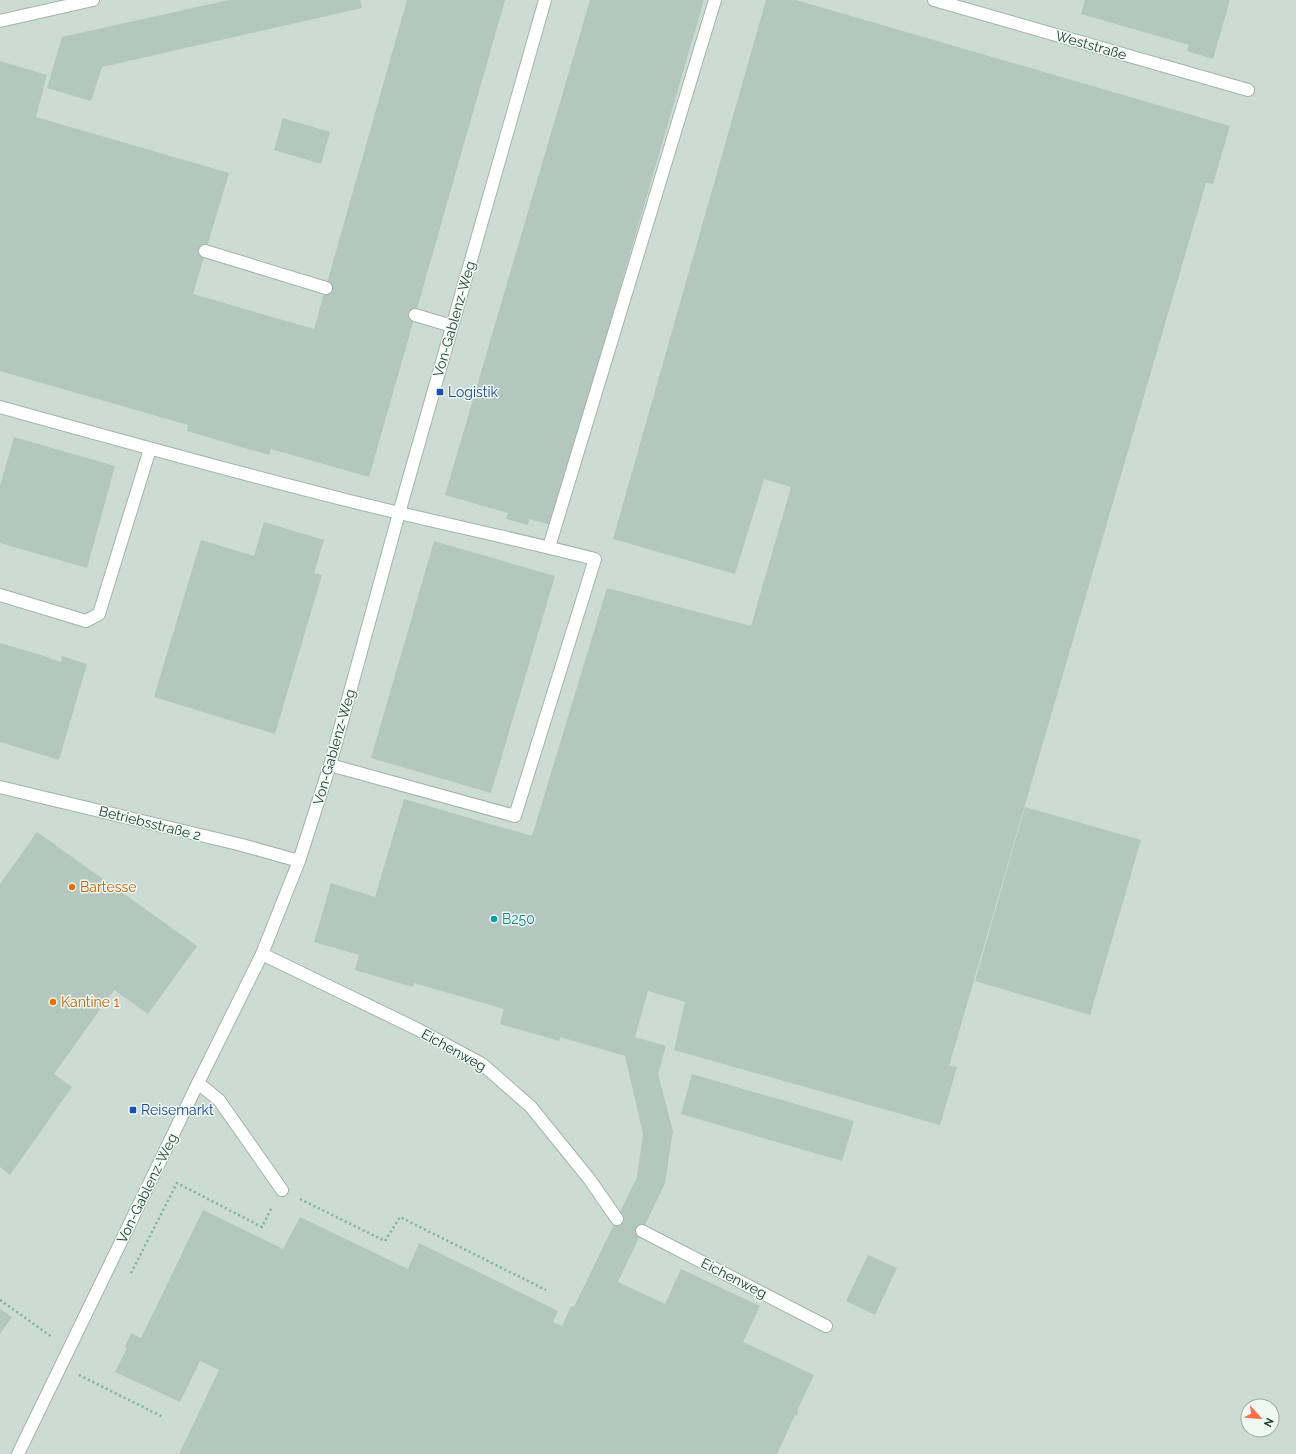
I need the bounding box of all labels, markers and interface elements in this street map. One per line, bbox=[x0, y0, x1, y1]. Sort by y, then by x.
street label: Weststraße bbox=[1054, 27, 1128, 63]
street label: Von-Gablenz-Weg bbox=[430, 259, 478, 379]
place label: Logistik bbox=[448, 384, 499, 400]
marker: Logistik bbox=[435, 387, 445, 397]
street label: Von-Gablenz-Weg bbox=[310, 687, 358, 807]
street label: Betriebsstraße 2 bbox=[97, 803, 203, 843]
place label: Bartesse bbox=[80, 879, 136, 895]
marker: Bartesse bbox=[67, 882, 77, 892]
place label: B250 bbox=[502, 911, 535, 927]
marker: B250 bbox=[489, 914, 499, 924]
place label: Kantine 1 bbox=[61, 994, 119, 1010]
marker: Kantine 1 bbox=[48, 997, 58, 1007]
street label: Eichenweg bbox=[419, 1026, 489, 1074]
place label: Reisemarkt bbox=[141, 1102, 214, 1118]
marker: Reisemarkt bbox=[128, 1105, 138, 1115]
street label: Von-Gablenz-Weg bbox=[113, 1131, 181, 1245]
street label: Eichenweg bbox=[698, 1255, 770, 1301]
north arrow bbox=[1240, 1398, 1280, 1438]
text: N bbox=[1261, 1416, 1276, 1429]

